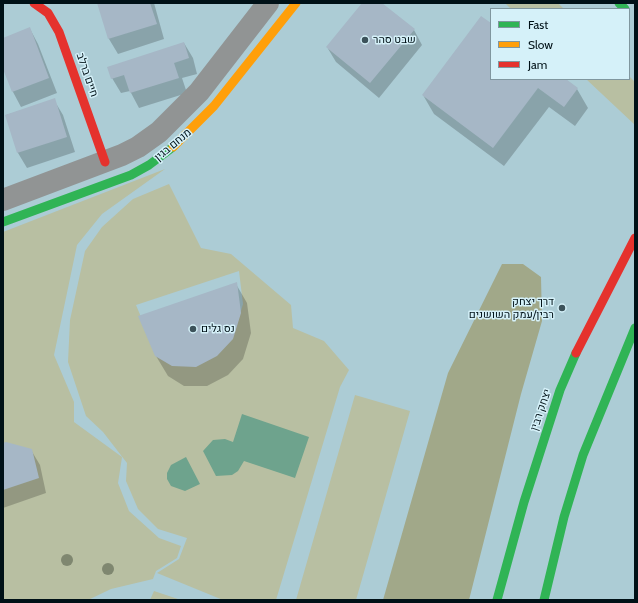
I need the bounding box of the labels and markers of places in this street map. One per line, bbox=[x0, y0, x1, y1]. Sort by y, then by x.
place label: שבט סהר bbox=[373, 33, 416, 47]
marker: שבט סהר bbox=[360, 35, 370, 45]
place label: דרך יצחק רבין/עמק השושנים bbox=[469, 295, 554, 321]
marker: דרך יצחק רבין/עמק השושנים bbox=[557, 303, 567, 313]
place label: נס גלים bbox=[201, 322, 235, 336]
marker: נס גלים bbox=[188, 324, 198, 334]

